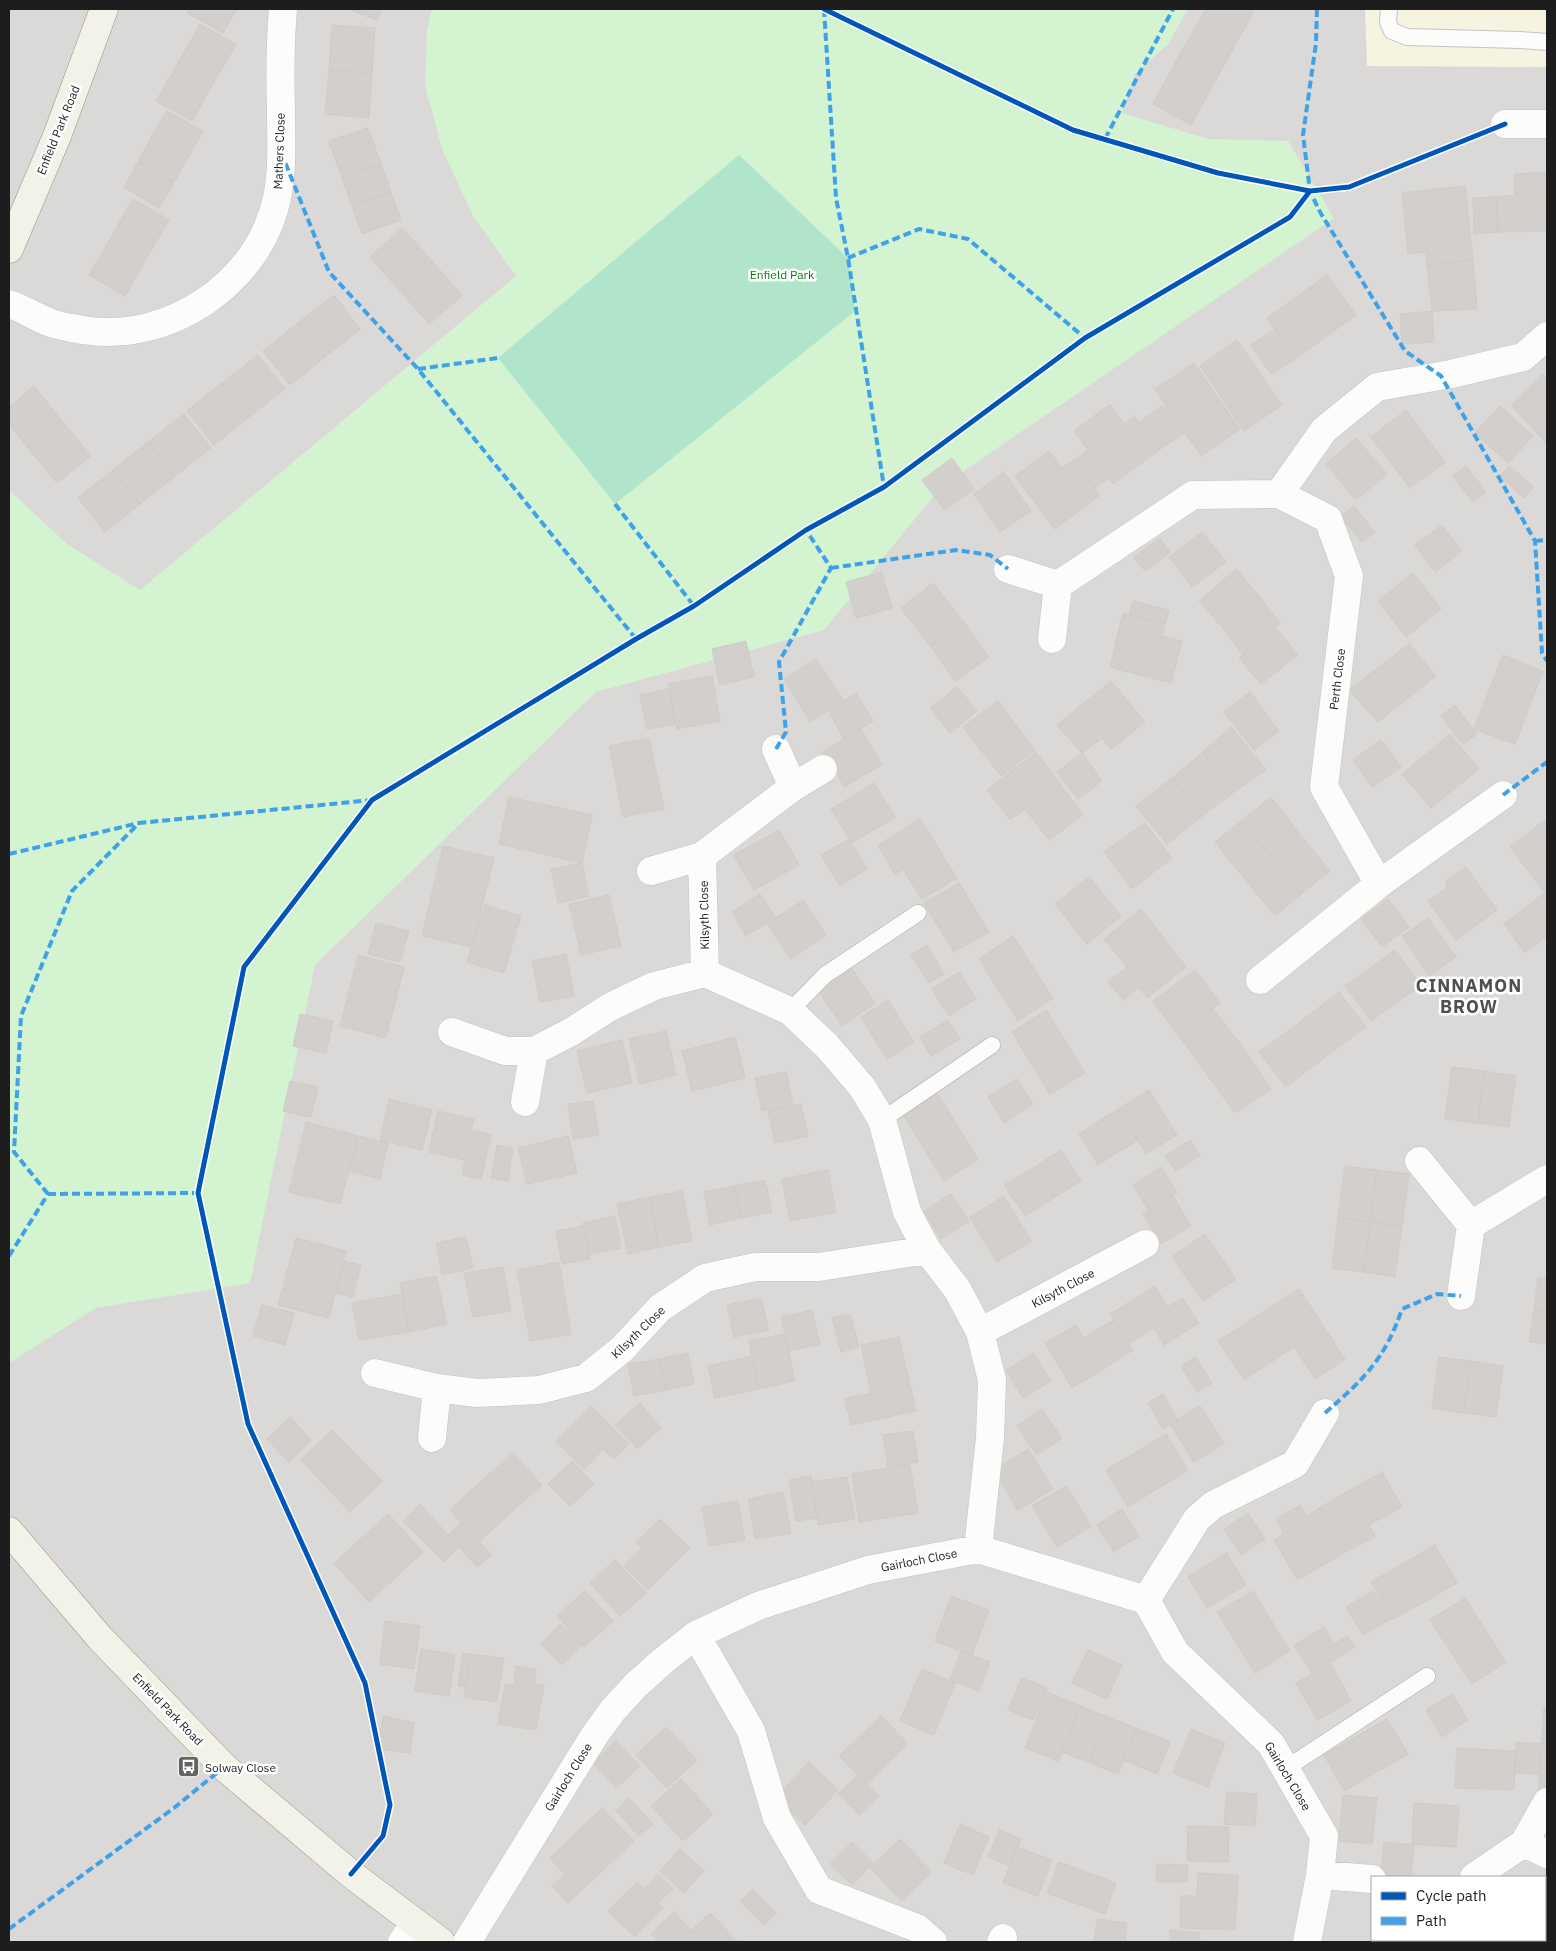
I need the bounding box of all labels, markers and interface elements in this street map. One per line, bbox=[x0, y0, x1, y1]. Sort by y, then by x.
street label: Enfield Park Road bbox=[33, 83, 83, 177]
street label: Mathers Close bbox=[270, 112, 288, 190]
park label: Enfield Park bbox=[750, 267, 815, 282]
street label: Perth Close bbox=[1326, 647, 1348, 711]
street label: Kilsyth Close bbox=[696, 880, 712, 950]
district label: CINNAMON BROW bbox=[1416, 974, 1522, 1018]
street label: Kilsyth Close bbox=[1029, 1265, 1097, 1311]
street label: Kilsyth Close bbox=[608, 1302, 668, 1361]
street label: Gairloch Close bbox=[879, 1545, 959, 1575]
street label: Enfield Park Road bbox=[130, 1670, 206, 1748]
street label: Gairloch Close bbox=[1262, 1739, 1315, 1814]
street label: Gairloch Close bbox=[541, 1740, 595, 1814]
bus stop icon: Solway Close bbox=[177, 1755, 201, 1779]
place label: Solway Close bbox=[205, 1760, 276, 1775]
legend bbox=[1371, 1876, 1546, 1941]
text: Cycle path bbox=[1416, 1886, 1487, 1905]
text: Path bbox=[1416, 1911, 1447, 1930]

